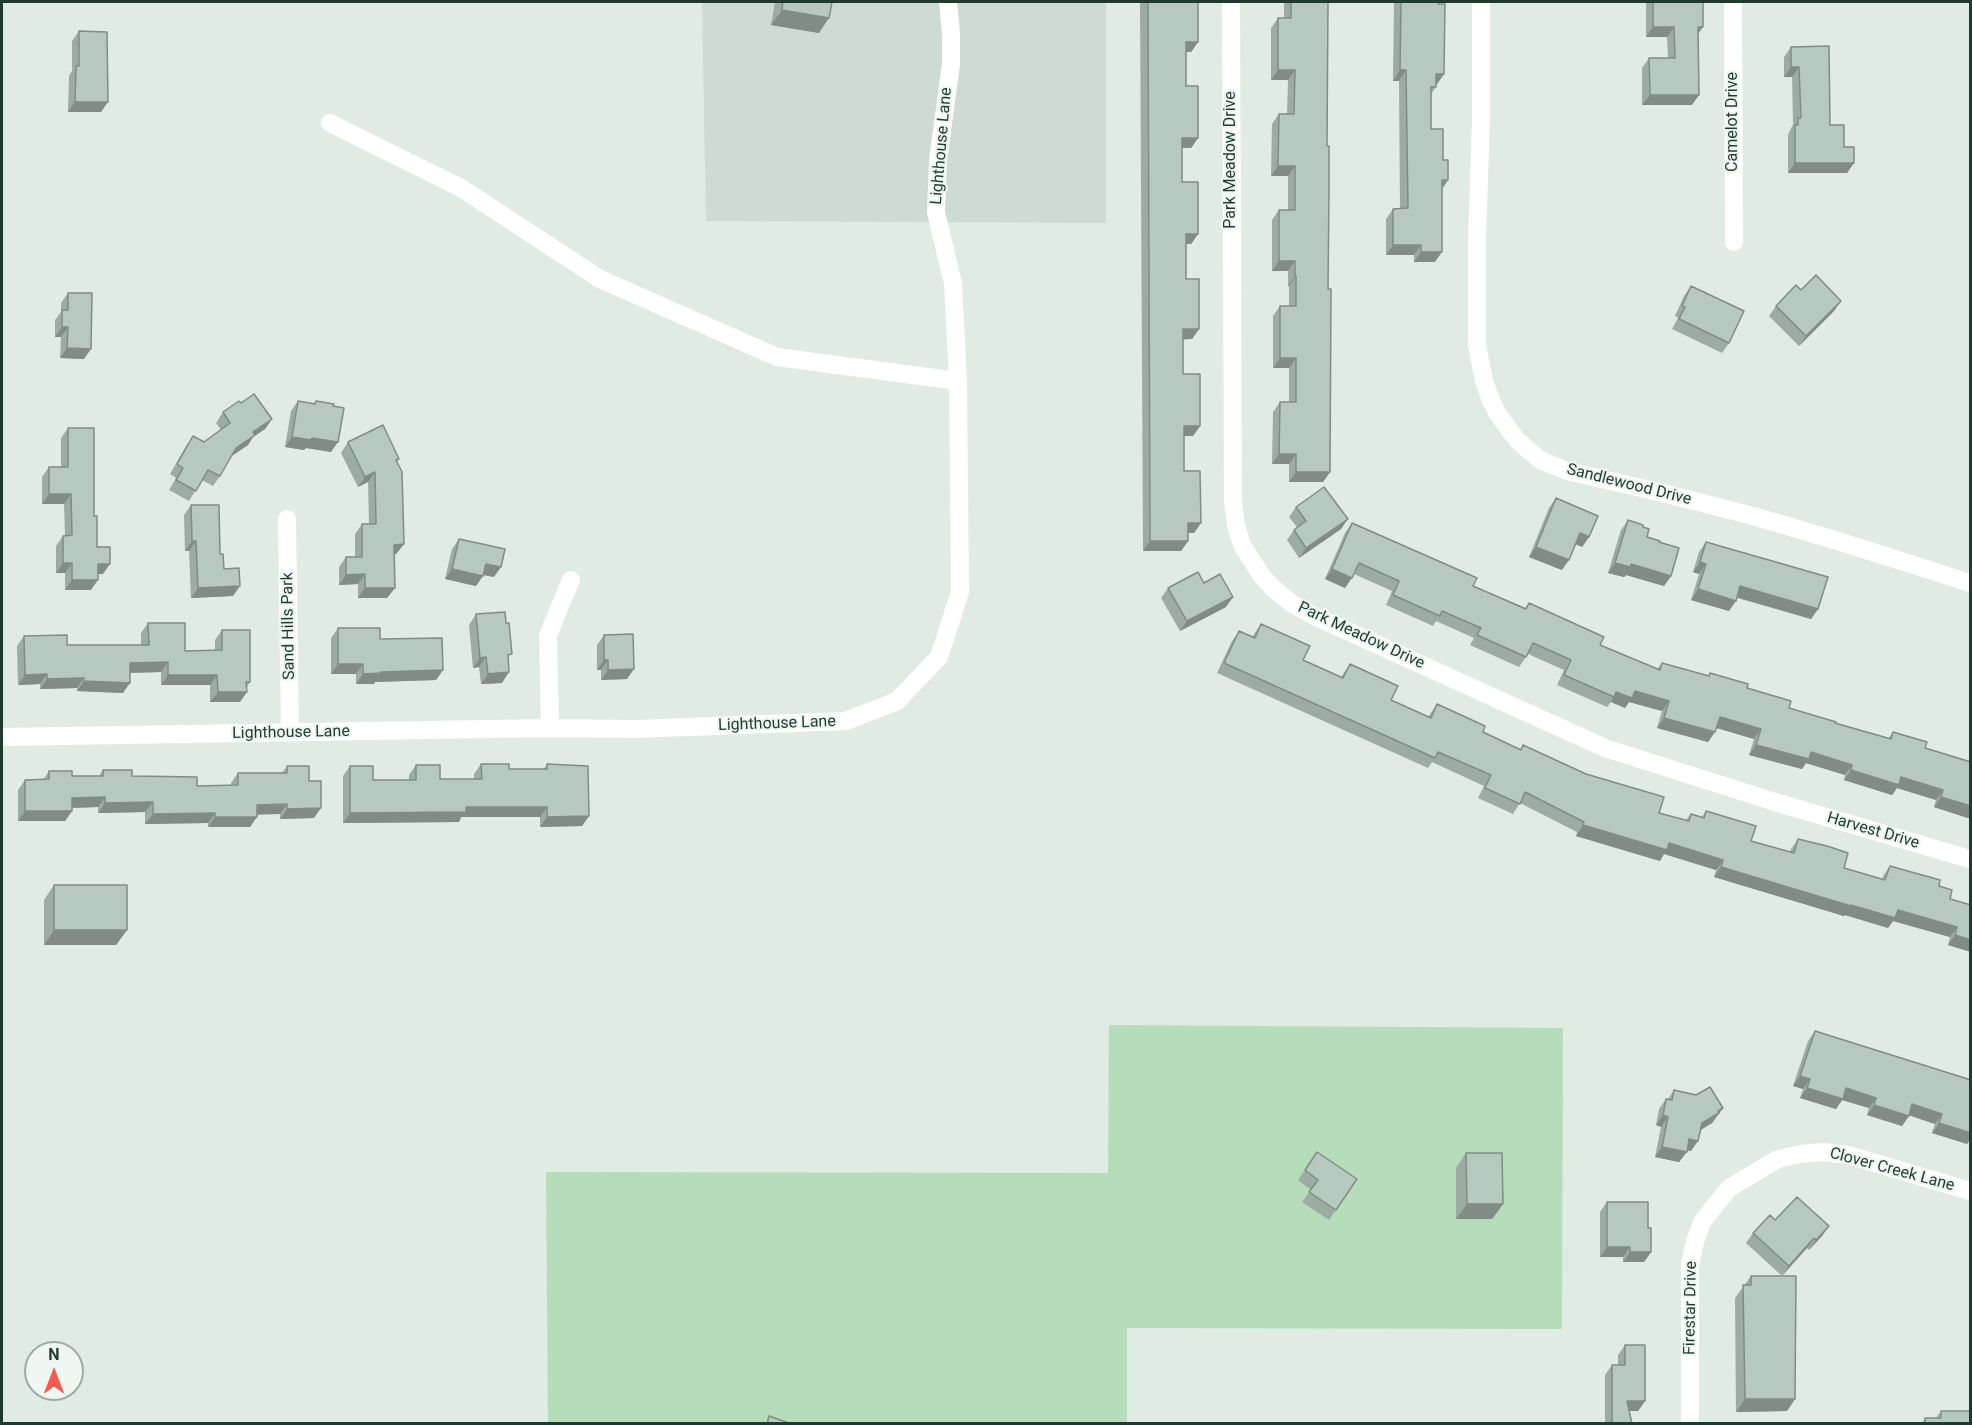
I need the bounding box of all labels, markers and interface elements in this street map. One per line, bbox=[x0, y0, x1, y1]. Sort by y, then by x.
street label: Camelot Drive bbox=[1723, 72, 1743, 172]
street label: Lighthouse Lane bbox=[927, 87, 957, 205]
street label: Park Meadow Drive bbox=[1221, 91, 1241, 229]
street label: Sandlewood Drive bbox=[1565, 460, 1693, 510]
street label: Sand Hills Park bbox=[278, 572, 300, 680]
street label: Park Meadow Drive bbox=[1295, 598, 1427, 674]
street label: Lighthouse Lane bbox=[718, 712, 836, 736]
street label: Lighthouse Lane bbox=[232, 722, 350, 744]
street label: Harvest Drive bbox=[1825, 809, 1921, 853]
street label: Clover Creek Lane bbox=[1828, 1144, 1956, 1196]
street label: Firestar Drive bbox=[1681, 1261, 1701, 1355]
north arrow bbox=[24, 1341, 84, 1401]
text: N bbox=[48, 1345, 60, 1364]

